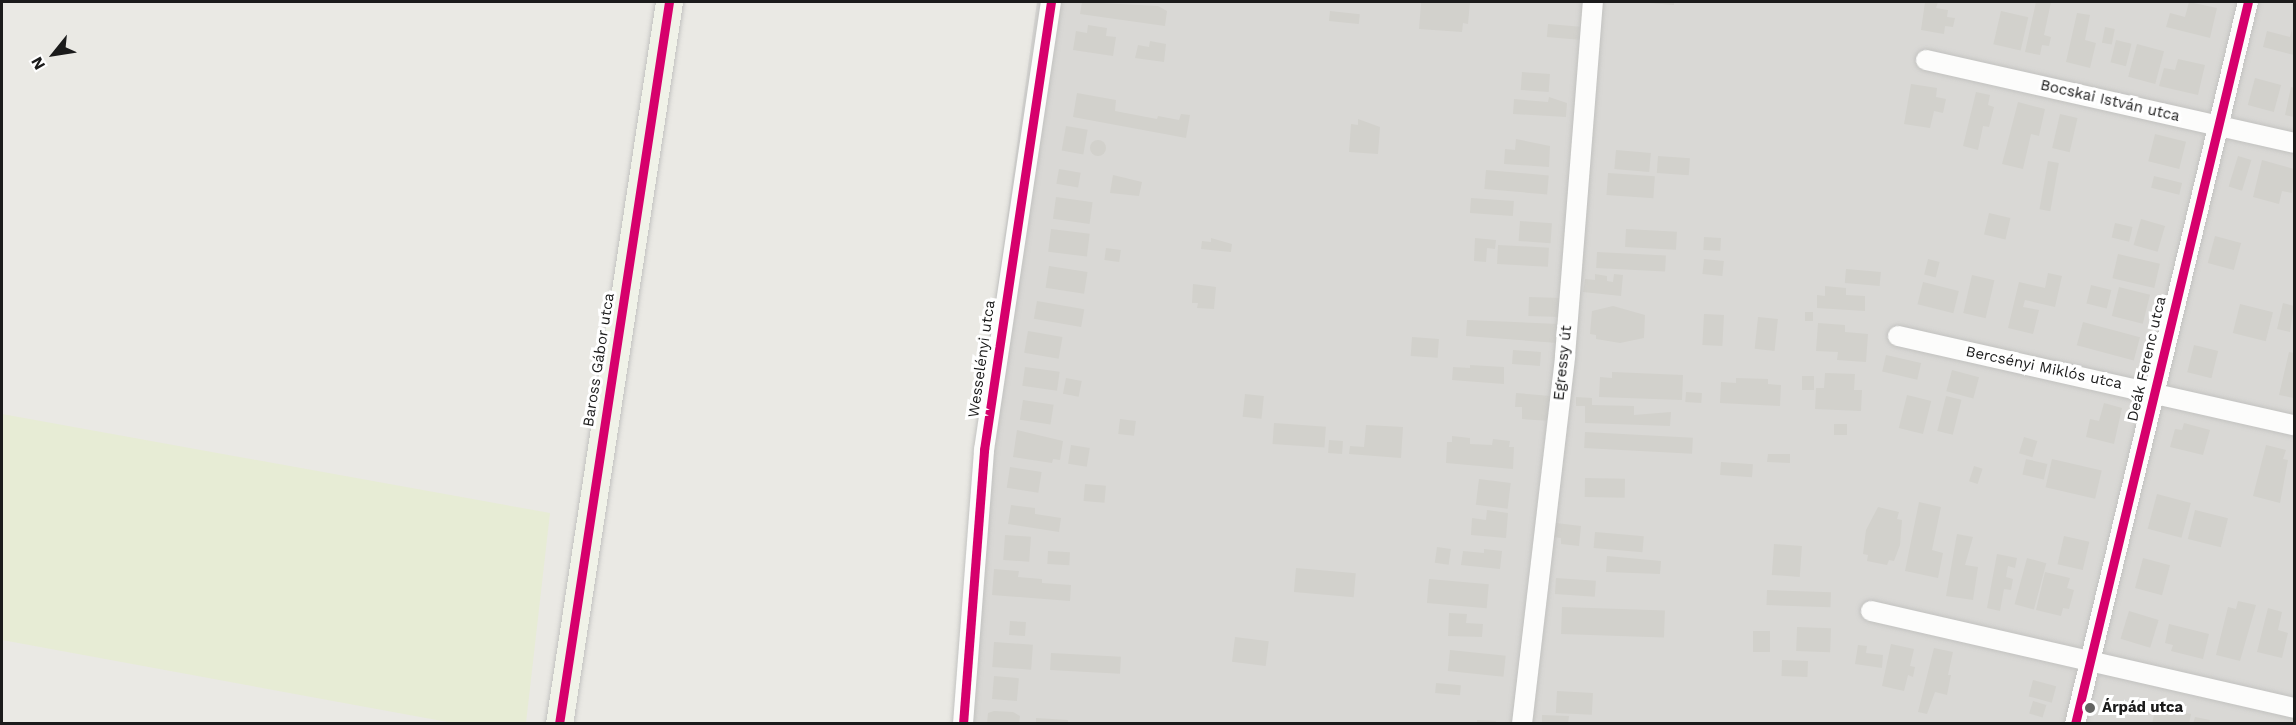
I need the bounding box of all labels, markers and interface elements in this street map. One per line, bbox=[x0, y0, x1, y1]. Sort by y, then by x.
north arrow bbox=[24, 24, 84, 84]
text: N bbox=[27, 53, 49, 73]
street label: Bocskai István utca bbox=[2039, 76, 2181, 126]
street label: Baross Gábor utca bbox=[580, 292, 618, 428]
street label: Deák Ferenc utca bbox=[2124, 294, 2170, 424]
street label: Wesselényi utca bbox=[965, 299, 999, 419]
street label: Egressy út bbox=[1550, 324, 1576, 402]
street label: Bercsényi Miklós utca bbox=[1964, 343, 2124, 393]
place label: Árpád utca bbox=[2102, 699, 2183, 717]
marker: Árpád utca bbox=[2083, 701, 2097, 715]

